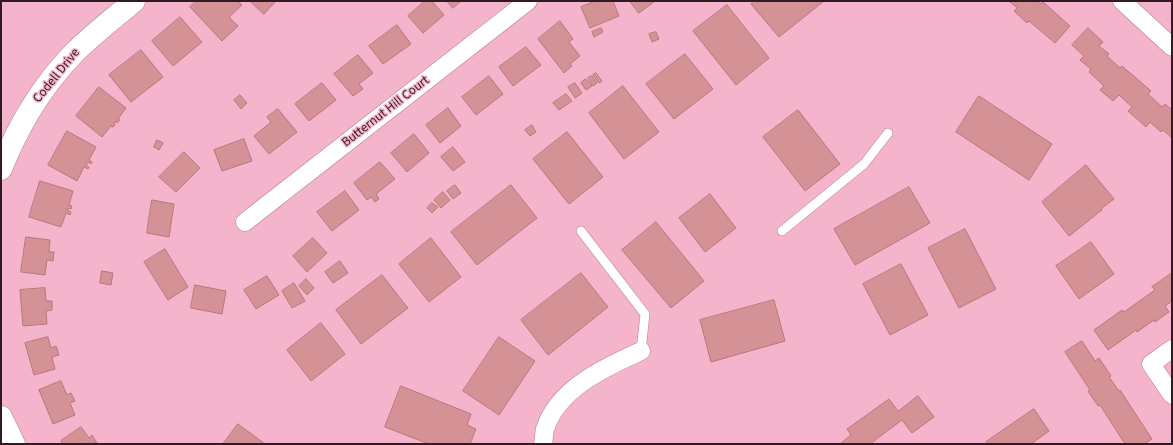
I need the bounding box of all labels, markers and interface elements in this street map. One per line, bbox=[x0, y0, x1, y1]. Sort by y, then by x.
street label: Codell Drive bbox=[30, 46, 84, 106]
street label: Butternut Hill Court bbox=[339, 73, 433, 151]

